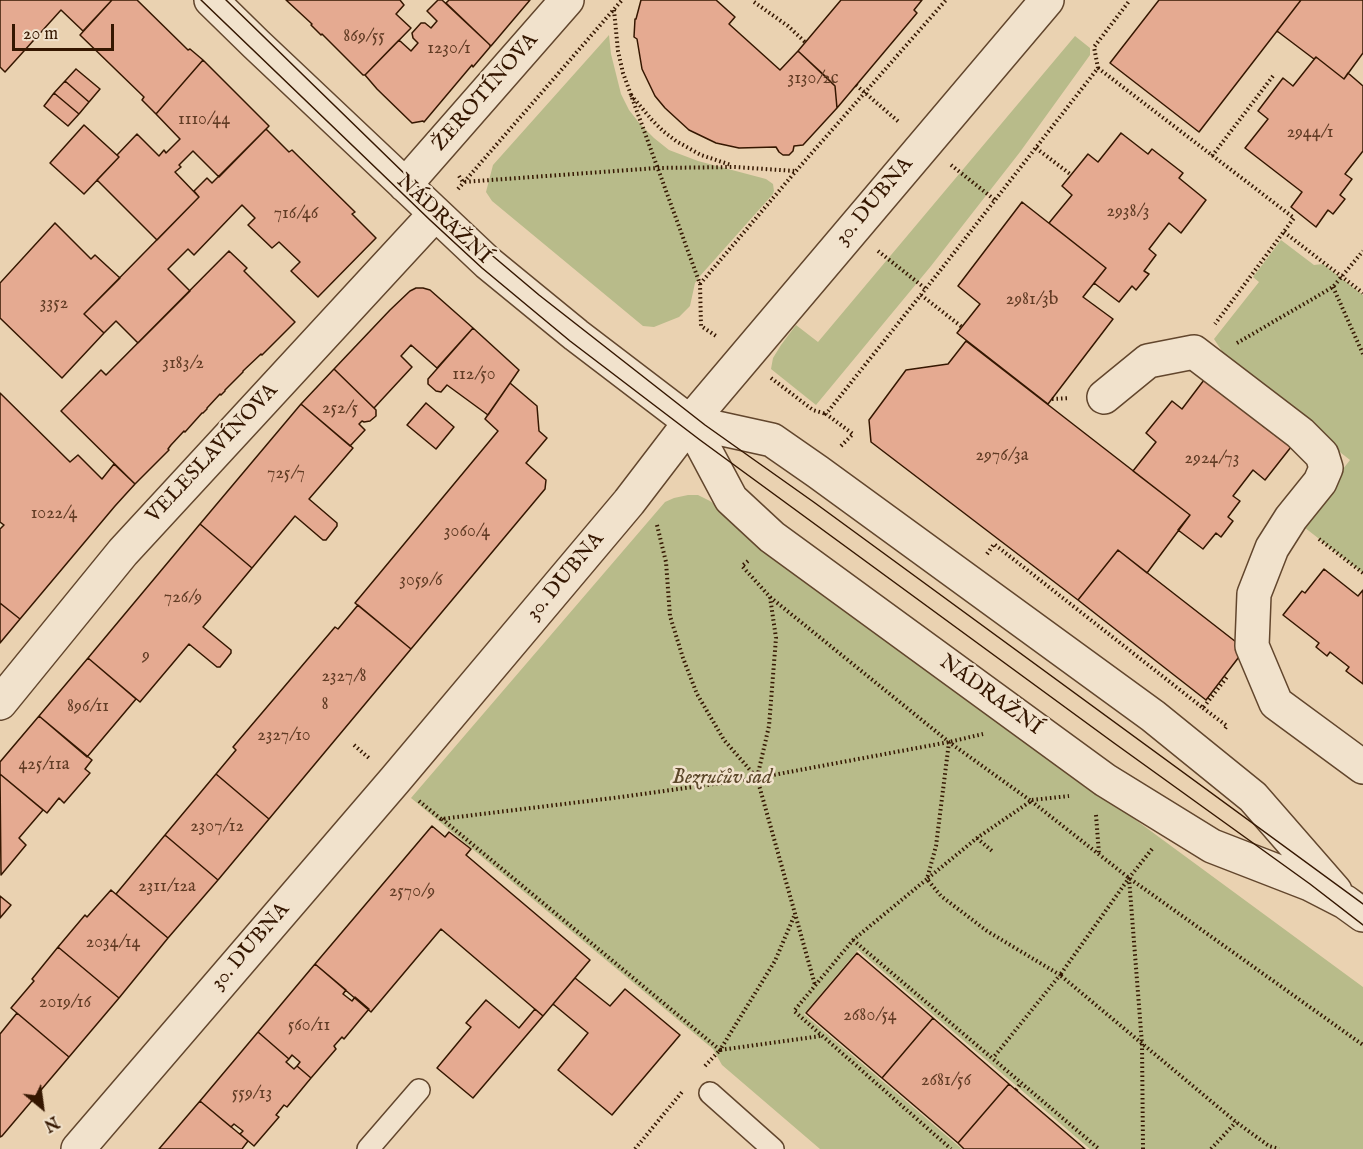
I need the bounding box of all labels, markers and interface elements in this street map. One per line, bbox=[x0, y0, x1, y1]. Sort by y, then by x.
scale bar bbox=[15, 12, 117, 50]
text: 20 m bbox=[23, 23, 58, 46]
house number: 869/55 bbox=[343, 26, 385, 48]
street label: ŽEROTÍNOVA bbox=[428, 29, 544, 157]
house number: 1230/1 bbox=[427, 38, 471, 60]
house number: 3130/2c bbox=[787, 68, 839, 90]
house number: 1110/44 bbox=[178, 109, 230, 131]
house number: 2944/1 bbox=[1287, 122, 1333, 144]
street label: 30. DUBNA bbox=[831, 153, 919, 251]
street label: NÁDRAŽNÍ bbox=[390, 170, 496, 270]
house number: 2938/3 bbox=[1107, 201, 1149, 223]
house number: 716/46 bbox=[274, 203, 318, 225]
house number: 2981/3b bbox=[1006, 289, 1058, 311]
house number: 3352 bbox=[40, 293, 68, 315]
house number: 3183/2 bbox=[162, 353, 204, 375]
house number: 112/50 bbox=[452, 364, 496, 386]
street label: VELESLAVÍNOVA bbox=[142, 379, 284, 529]
house number: 252/5 bbox=[322, 398, 358, 420]
house number: 2976/3a bbox=[976, 445, 1028, 467]
house number: 2924/73 bbox=[1185, 448, 1239, 470]
house number: 725/7 bbox=[267, 463, 305, 485]
house number: 1022/4 bbox=[31, 503, 77, 525]
house number: 3060/4 bbox=[444, 521, 490, 543]
street label: 30. DUBNA bbox=[522, 528, 610, 626]
house number: 3059/6 bbox=[399, 570, 443, 592]
house number: 726/9 bbox=[164, 587, 202, 609]
house number: 9 bbox=[142, 645, 150, 667]
street label: NÁDRAŽNÍ bbox=[934, 650, 1046, 742]
house number: 2327/8 bbox=[321, 666, 367, 688]
house number: 8 bbox=[321, 694, 329, 716]
house number: 896/11 bbox=[67, 696, 109, 718]
house number: 2327/10 bbox=[257, 725, 311, 747]
house number: 425/11a bbox=[18, 754, 70, 776]
park label: Bezručův sad bbox=[672, 766, 772, 792]
house number: 2307/12 bbox=[190, 816, 244, 838]
house number: 2311/12a bbox=[138, 876, 196, 898]
house number: 2570/9 bbox=[389, 881, 435, 903]
street label: 30. DUBNA bbox=[206, 898, 296, 996]
house number: 2034/14 bbox=[86, 932, 140, 954]
house number: 2019/16 bbox=[39, 992, 91, 1014]
house number: 2680/54 bbox=[843, 1005, 897, 1027]
house number: 560/11 bbox=[288, 1015, 330, 1037]
house number: 2681/56 bbox=[921, 1070, 971, 1092]
north arrow bbox=[12, 1077, 72, 1137]
house number: 559/13 bbox=[232, 1083, 272, 1105]
text: N bbox=[40, 1111, 62, 1135]

